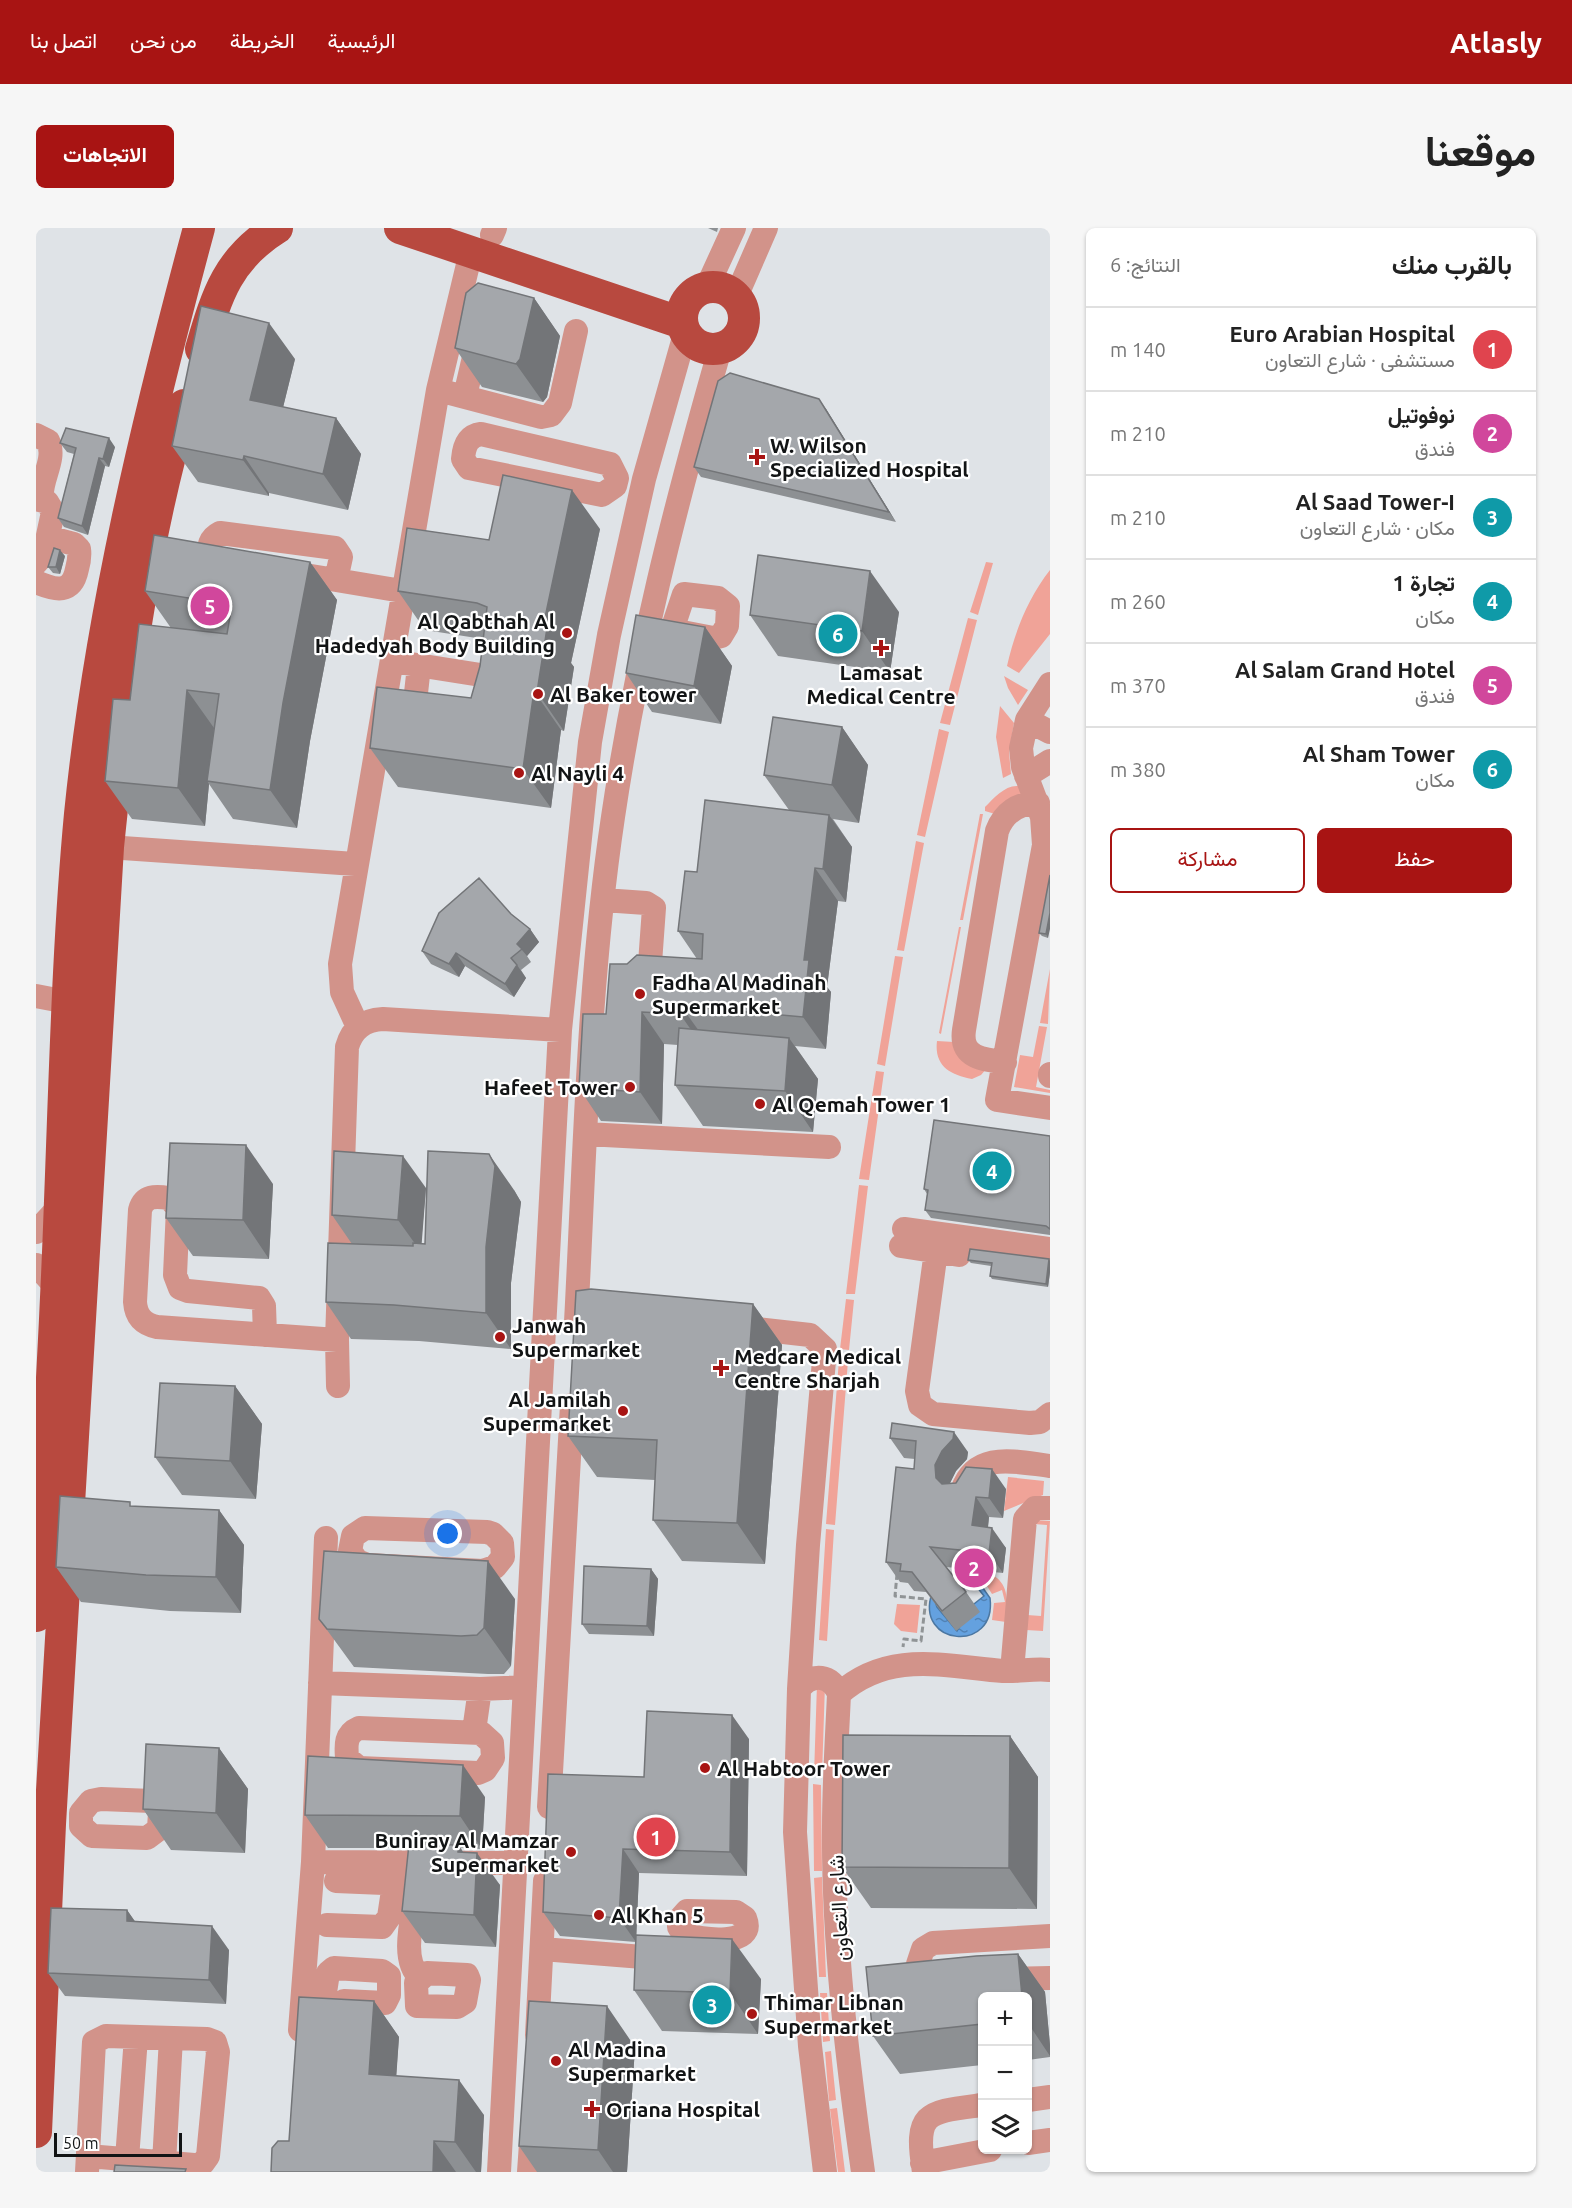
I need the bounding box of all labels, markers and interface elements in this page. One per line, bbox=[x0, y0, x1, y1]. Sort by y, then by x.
text: Atlasly bbox=[1450, 27, 1542, 58]
text: اتصل بنا bbox=[30, 28, 97, 52]
text: من نحن bbox=[130, 28, 197, 52]
text: الخريطة bbox=[230, 28, 295, 52]
text: الرئيسية bbox=[328, 28, 395, 52]
button: الاتجاهات bbox=[36, 125, 174, 188]
text: موقعنا bbox=[1425, 127, 1536, 174]
text: بالقرب منك bbox=[1392, 250, 1512, 279]
text: النتائج: 6 bbox=[1110, 253, 1181, 276]
text: Euro Arabian Hospital bbox=[1230, 321, 1455, 346]
text: 140 m bbox=[1110, 338, 1166, 361]
text: 1 bbox=[1487, 338, 1498, 361]
text: مستشفى · شارع التعاون bbox=[1265, 348, 1455, 371]
text: نوفوتيل bbox=[1388, 402, 1455, 427]
text: 210 m bbox=[1110, 422, 1166, 445]
text: 2 bbox=[1487, 422, 1498, 445]
place label: W. Wilson Specialized Hospital bbox=[770, 433, 969, 481]
text: فندق bbox=[1415, 437, 1455, 460]
marker: W. Wilson Specialized Hospital bbox=[748, 448, 766, 466]
text: Al Saad Tower-I bbox=[1296, 489, 1455, 514]
text: 210 m bbox=[1110, 506, 1166, 529]
text: 3 bbox=[1487, 506, 1498, 529]
text: مكان · شارع التعاون bbox=[1300, 516, 1455, 539]
text: تجارة 1 bbox=[1392, 570, 1455, 595]
pin: 5 bbox=[190, 584, 230, 628]
text: 260 m bbox=[1110, 590, 1166, 613]
text: 4 bbox=[1487, 590, 1498, 613]
text: مكان bbox=[1415, 605, 1455, 628]
place label: Al Qabthah Al Hadedyah Body Building bbox=[315, 609, 555, 657]
pin: 6 bbox=[818, 612, 858, 656]
marker: Al Qabthah Al Hadedyah Body Building bbox=[560, 626, 574, 640]
marker: Lamasat Medical Centre bbox=[872, 639, 890, 657]
text: Al Salam Grand Hotel bbox=[1235, 657, 1455, 682]
place label: Lamasat Medical Centre bbox=[806, 660, 956, 708]
text: 370 m bbox=[1110, 674, 1166, 697]
text: 5 bbox=[1487, 674, 1498, 697]
place label: Al Baker tower bbox=[550, 682, 697, 706]
text: فندق bbox=[1415, 684, 1455, 707]
marker: Al Baker tower bbox=[531, 687, 545, 701]
text: Al Sham Tower bbox=[1303, 741, 1455, 766]
text: 380 m bbox=[1110, 758, 1166, 781]
text: 6 bbox=[1487, 758, 1498, 781]
place label: Al Nayli 4 bbox=[531, 761, 624, 785]
marker: Al Nayli 4 bbox=[512, 766, 526, 780]
text: مكان bbox=[1415, 768, 1455, 791]
button: مشاركة bbox=[1110, 828, 1305, 893]
button: حفظ bbox=[1317, 828, 1512, 893]
place label: Fadha Al Madinah Supermarket bbox=[652, 970, 826, 1018]
marker: Fadha Al Madinah Supermarket bbox=[633, 987, 647, 1001]
place label: Hafeet Tower bbox=[484, 1075, 618, 1099]
marker: Hafeet Tower bbox=[623, 1080, 637, 1094]
place label: Al Qemah Tower 1 bbox=[772, 1092, 951, 1116]
marker: Al Qemah Tower 1 bbox=[753, 1097, 767, 1111]
pin: 4 bbox=[972, 1148, 1012, 1194]
place label: Janwah Supermarket bbox=[512, 1313, 640, 1361]
marker: Janwah Supermarket bbox=[493, 1330, 507, 1344]
place label: Medcare Medical Centre Sharjah bbox=[734, 1344, 901, 1392]
marker: Medcare Medical Centre Sharjah bbox=[712, 1359, 730, 1377]
place label: Al Jamilah Supermarket bbox=[483, 1387, 611, 1435]
marker: Al Jamilah Supermarket bbox=[616, 1404, 630, 1418]
your location bbox=[433, 1519, 462, 1548]
pin: 2 bbox=[954, 1546, 994, 1590]
place label: Al Habtoor Tower bbox=[717, 1756, 891, 1780]
marker: Al Habtoor Tower bbox=[698, 1761, 712, 1775]
pin: 1 bbox=[636, 1814, 676, 1860]
place label: Buniray Al Mamzar Supermarket bbox=[375, 1828, 559, 1876]
marker: Buniray Al Mamzar Supermarket bbox=[564, 1845, 578, 1859]
street label: شارع التعاون bbox=[823, 1854, 856, 1962]
place label: Al Khan 5 bbox=[611, 1903, 704, 1927]
marker: Al Khan 5 bbox=[592, 1908, 606, 1922]
pin: 3 bbox=[692, 1982, 732, 2028]
place label: Thimar Libnan Supermarket bbox=[764, 1990, 904, 2038]
map controls bbox=[978, 1992, 1032, 2154]
button: + bbox=[978, 1992, 1032, 2046]
marker: Thimar Libnan Supermarket bbox=[745, 2007, 759, 2021]
place label: Al Madina Supermarket bbox=[568, 2037, 696, 2085]
button: − bbox=[978, 2046, 1032, 2100]
marker: Al Madina Supermarket bbox=[549, 2054, 563, 2068]
place label: Oriana Hospital bbox=[606, 2097, 760, 2121]
marker: Oriana Hospital bbox=[583, 2100, 601, 2118]
button: layers bbox=[978, 2100, 1032, 2154]
scale bar bbox=[54, 2130, 182, 2158]
text: 50 m bbox=[63, 2134, 99, 2152]

